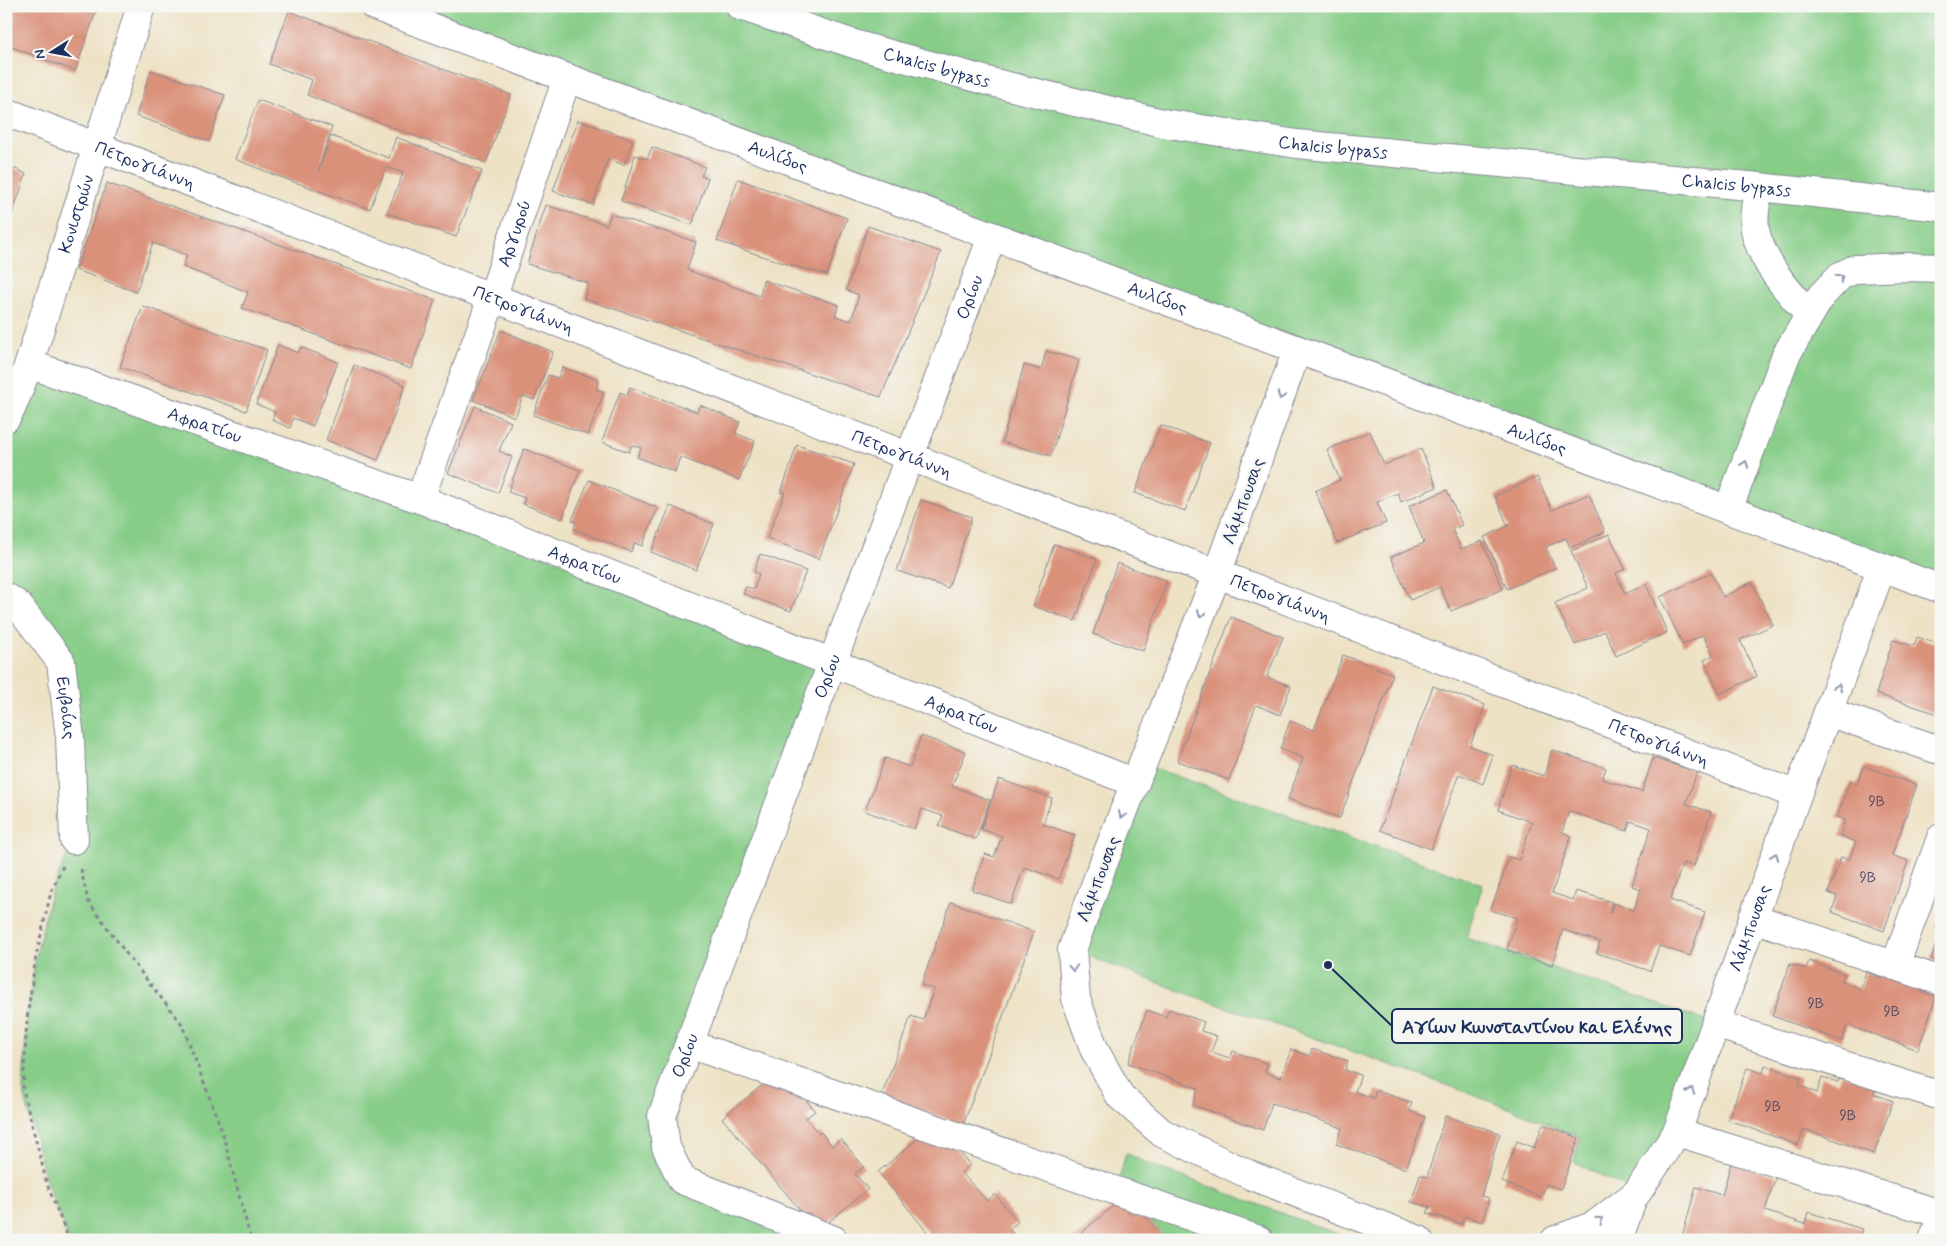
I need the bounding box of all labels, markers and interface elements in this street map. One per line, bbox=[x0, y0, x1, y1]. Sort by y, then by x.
north arrow bbox=[28, 28, 78, 78]
street label: Chalcis bypass bbox=[880, 42, 993, 94]
text: N bbox=[30, 48, 50, 61]
street label: Chalcis bypass bbox=[1276, 130, 1389, 165]
street label: Αυλίδος bbox=[744, 135, 811, 179]
street label: Πετρογιάννη bbox=[91, 136, 199, 196]
street label: Chalcis bypass bbox=[1680, 169, 1792, 203]
street label: Κονιστρών bbox=[53, 172, 100, 256]
street label: Αργυρού bbox=[492, 197, 538, 270]
street label: Ορίου bbox=[951, 272, 990, 323]
street label: Αυλίδος bbox=[1124, 276, 1190, 321]
one-way arrow bbox=[1834, 276, 1843, 284]
street label: Πετρογιάννη bbox=[470, 280, 577, 340]
one-way arrow bbox=[1277, 391, 1287, 400]
street label: Αφρατίου bbox=[164, 402, 245, 450]
street label: Αυλίδος bbox=[1504, 418, 1570, 462]
street label: Πετρογιάννη bbox=[848, 425, 955, 485]
street label: Λάμπουσας bbox=[1217, 455, 1271, 548]
one-way arrow bbox=[1739, 461, 1749, 469]
street label: Αφρατίου bbox=[544, 540, 625, 591]
street label: Πετρογιάννη bbox=[1226, 569, 1334, 629]
one-way arrow bbox=[1197, 610, 1207, 618]
street label: Ορίου bbox=[809, 651, 847, 702]
street label: Ευβοίας bbox=[50, 675, 81, 741]
one-way arrow bbox=[1832, 683, 1842, 691]
street label: Αφρατίου bbox=[921, 690, 1001, 740]
street label: Πετρογιάννη bbox=[1605, 713, 1712, 773]
house number: 9Β bbox=[1869, 792, 1885, 812]
one-way arrow bbox=[1118, 810, 1128, 818]
street label: Λάμπουσας bbox=[1072, 833, 1126, 926]
one-way arrow bbox=[1769, 852, 1779, 860]
house number: 9Β bbox=[1860, 868, 1876, 888]
street label: Λάμπουσας bbox=[1724, 882, 1777, 975]
one-way arrow bbox=[1067, 964, 1078, 972]
house number: 9Β bbox=[1808, 994, 1824, 1014]
house number: 9Β bbox=[1884, 1002, 1900, 1022]
callout: Αγίων Κωνσταντίνου και Ελένης bbox=[1392, 1009, 1682, 1043]
text: Αγίων Κωνσταντίνου και Ελένης bbox=[1402, 1015, 1673, 1040]
street label: Ορίου bbox=[666, 1030, 705, 1081]
one-way arrow bbox=[1685, 1087, 1695, 1096]
house number: 9Β bbox=[1765, 1097, 1781, 1117]
house number: 9Β bbox=[1840, 1106, 1856, 1126]
one-way arrow bbox=[1594, 1217, 1604, 1226]

